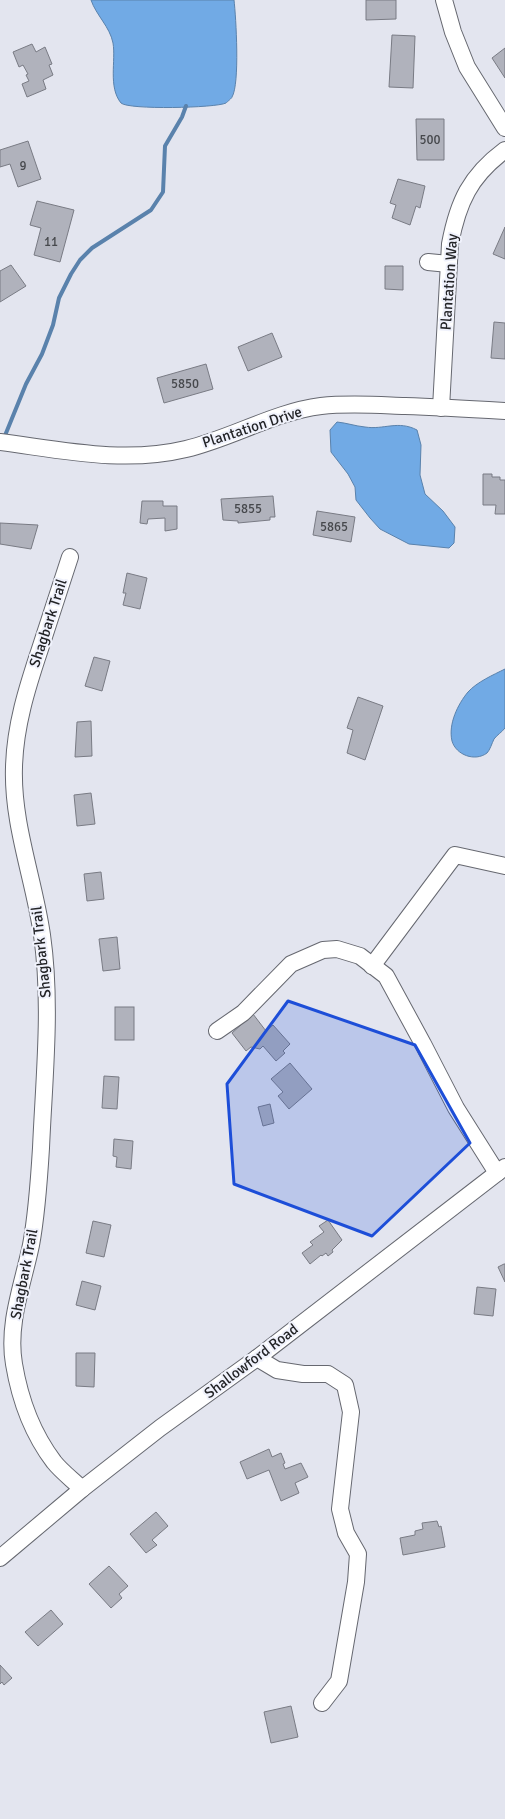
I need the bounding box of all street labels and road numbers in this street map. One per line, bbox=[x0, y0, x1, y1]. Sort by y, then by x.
street label: Plantation Way bbox=[437, 233, 461, 331]
street label: Plantation Drive bbox=[200, 402, 304, 452]
street label: Shagbark Trail bbox=[25, 576, 71, 670]
street label: Shagbark Trail bbox=[27, 905, 55, 999]
street label: Shagbark Trail bbox=[6, 1227, 42, 1321]
street label: Shallowford Road bbox=[201, 1320, 301, 1402]

